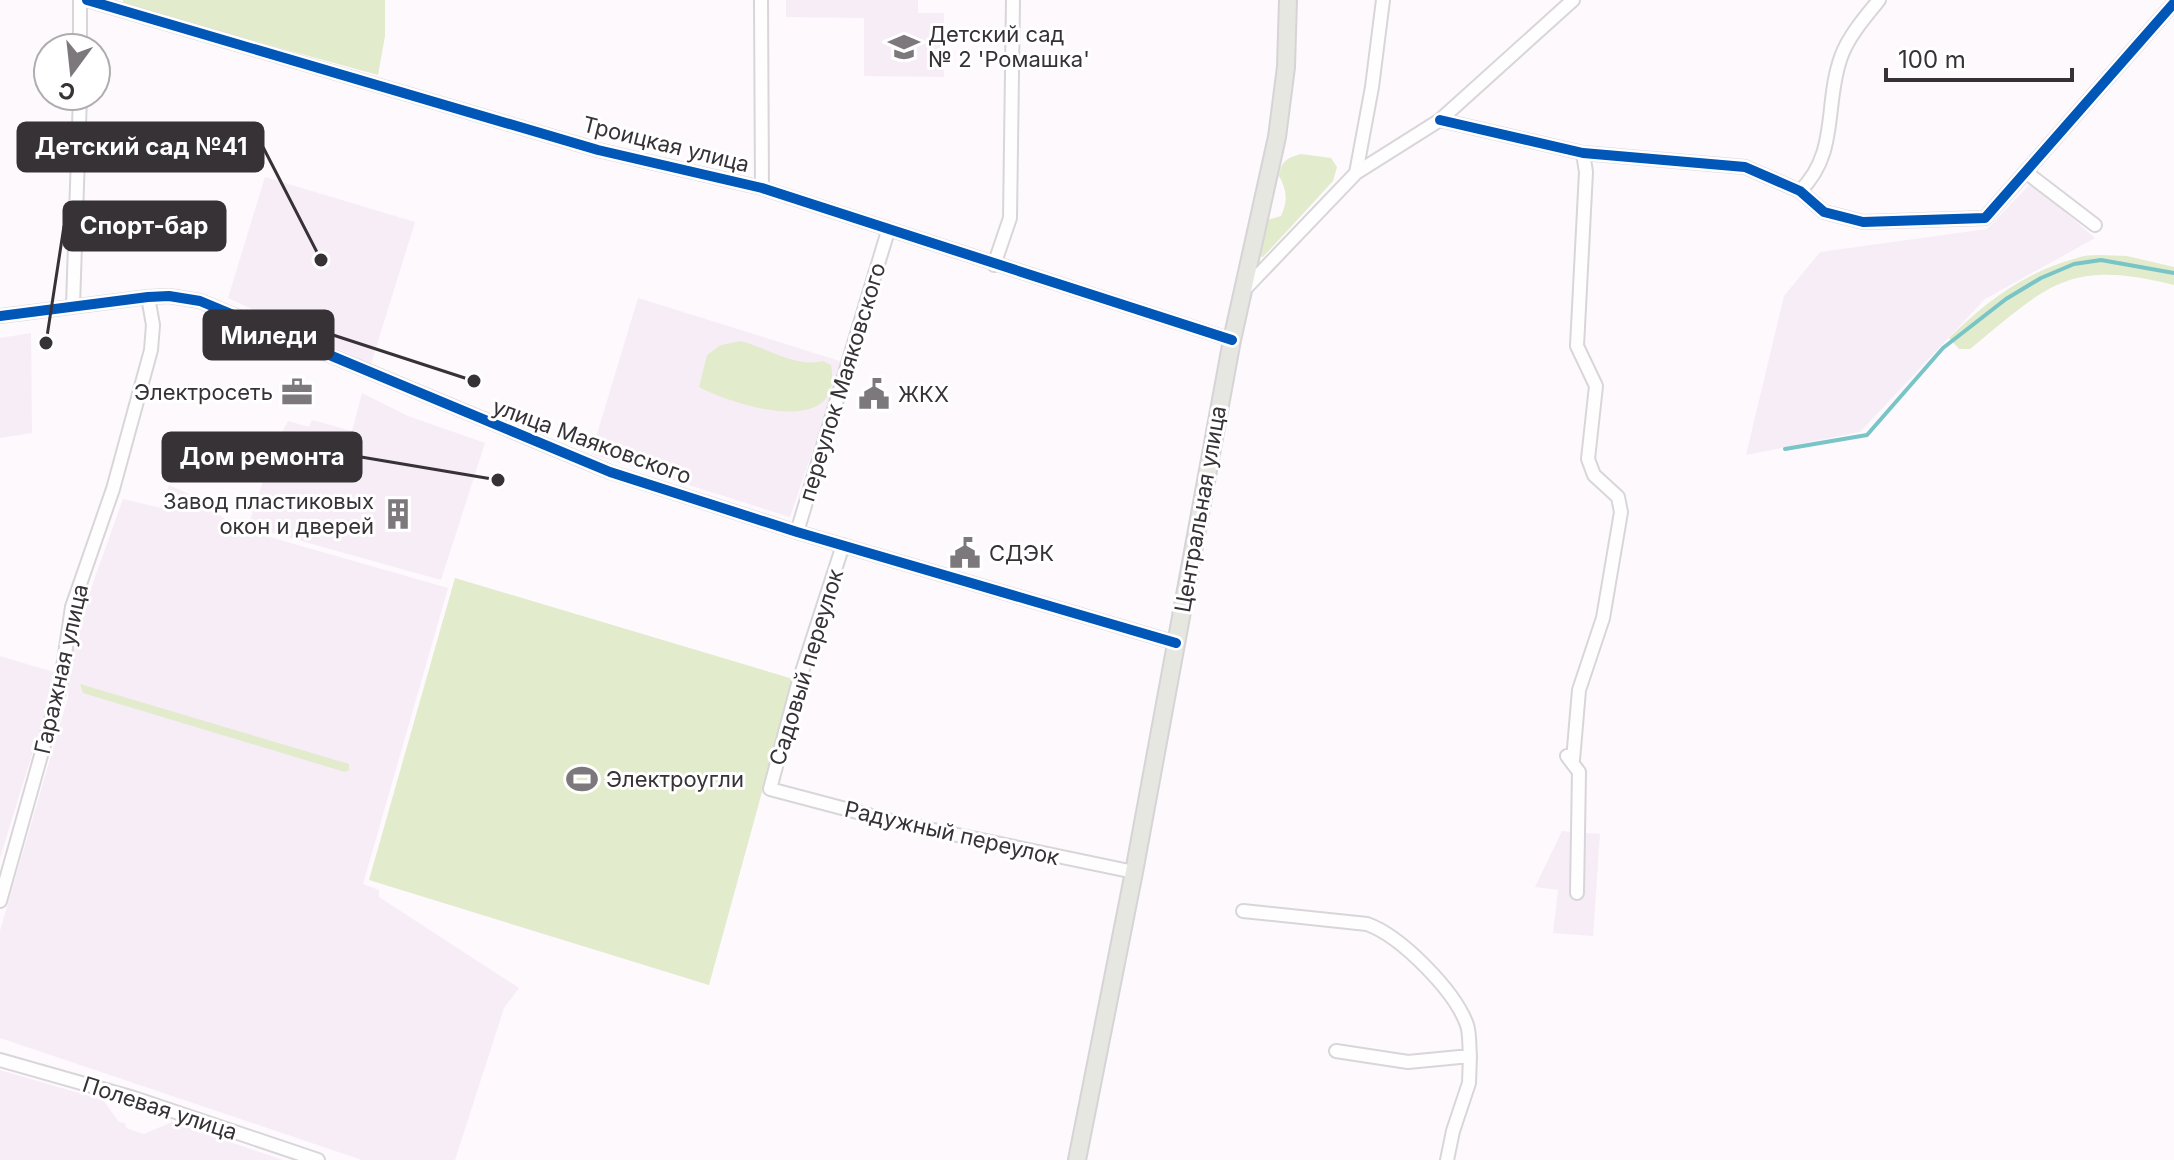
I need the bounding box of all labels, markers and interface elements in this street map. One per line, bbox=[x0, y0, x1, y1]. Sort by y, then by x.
place label: Детский сад № 2 'Ромашка' bbox=[928, 21, 1090, 72]
school or university icon: Детский сад № 2 'Ромашка' bbox=[887, 30, 921, 64]
north arrow bbox=[32, 32, 112, 112]
scale bar bbox=[1886, 32, 2072, 82]
text: 100 m bbox=[1898, 45, 1966, 74]
text: С bbox=[56, 77, 78, 106]
street label: Троицкая улица bbox=[580, 111, 752, 177]
callout: Детский сад №41 bbox=[18, 123, 263, 171]
text: Детский сад №41 bbox=[35, 132, 247, 161]
callout: Спорт-бар bbox=[64, 202, 225, 250]
text: Спорт-бар bbox=[80, 211, 208, 240]
street label: переулок Маяковского bbox=[793, 260, 891, 504]
callout: Миледи bbox=[204, 311, 333, 359]
text: Миледи bbox=[220, 321, 318, 350]
office icon: Электросеть bbox=[280, 375, 314, 409]
public building icon: ЖКХ bbox=[857, 377, 891, 411]
place label: Электросеть bbox=[134, 379, 273, 405]
place label: ЖКХ bbox=[898, 381, 949, 407]
street label: улица Маяковского bbox=[489, 393, 695, 489]
street label: Центральная улица bbox=[1169, 404, 1231, 614]
callout: Дом ремонта bbox=[163, 433, 361, 481]
text: Дом ремонта bbox=[179, 442, 345, 471]
place label: Завод пластиковых окон и дверей bbox=[163, 488, 374, 539]
building icon: Завод пластиковых окон и дверей bbox=[381, 497, 415, 531]
public building icon: СДЭК bbox=[948, 536, 982, 570]
place label: СДЭК bbox=[989, 540, 1054, 566]
street label: Садовый переулок bbox=[764, 566, 848, 768]
street label: Гаражная улица bbox=[29, 582, 93, 756]
sports icon: Электроугли bbox=[565, 762, 599, 796]
place label: Электроугли bbox=[606, 766, 744, 792]
street label: Радужный переулок bbox=[842, 796, 1062, 870]
street label: Полевая улица bbox=[80, 1071, 240, 1145]

